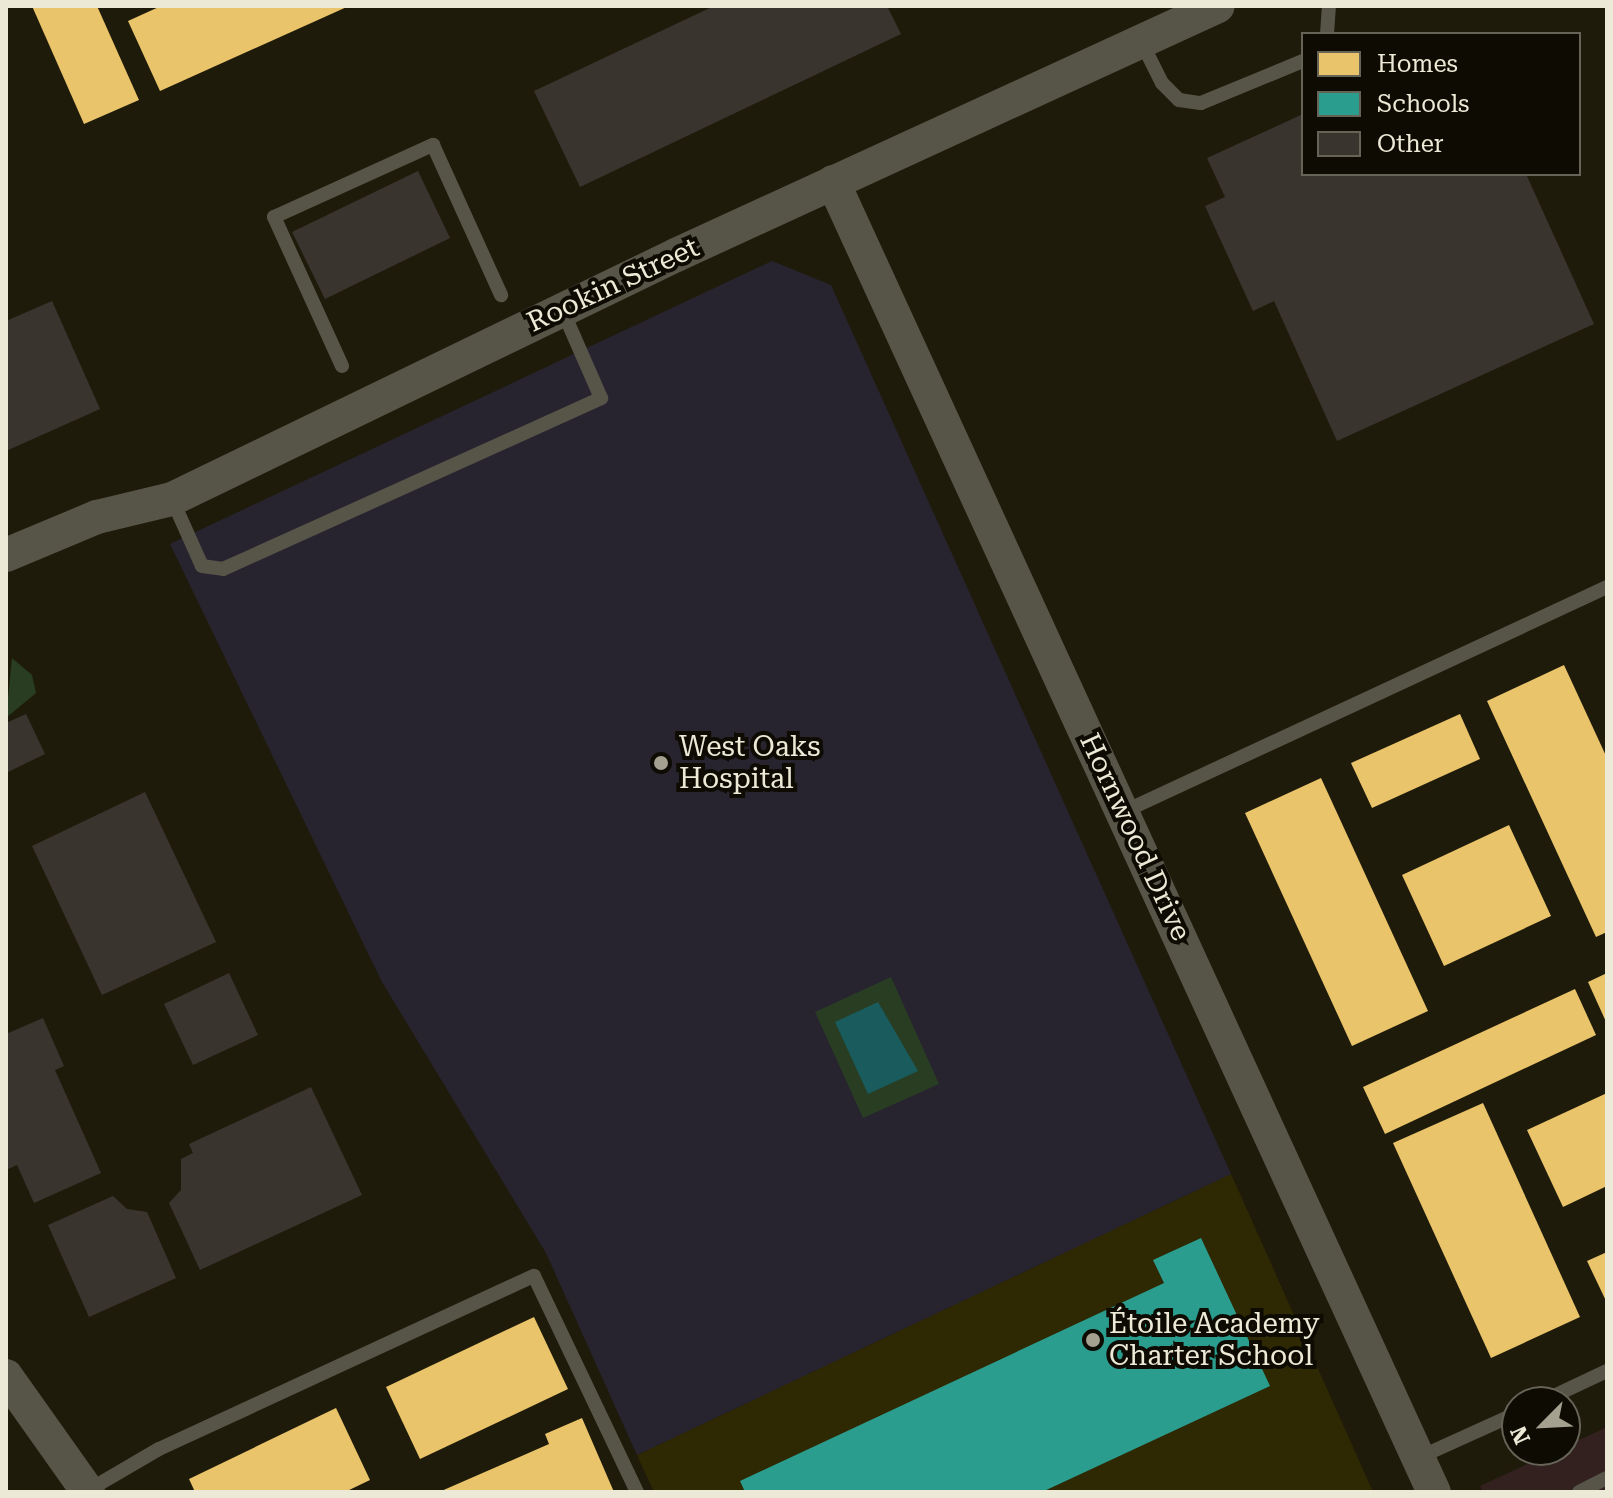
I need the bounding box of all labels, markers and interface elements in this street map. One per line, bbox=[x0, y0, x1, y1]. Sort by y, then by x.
legend bbox=[1301, 32, 1581, 176]
text: Homes bbox=[1377, 50, 1458, 78]
text: Schools bbox=[1377, 90, 1470, 118]
text: Other bbox=[1377, 130, 1444, 158]
street label: Rookin Street bbox=[522, 231, 704, 339]
street label: Hornwood Drive bbox=[1072, 728, 1198, 946]
place label: West Oaks Hospital bbox=[679, 730, 821, 796]
marker: West Oaks Hospital bbox=[650, 752, 672, 774]
place label: Étoile Academy Charter School bbox=[1109, 1307, 1320, 1373]
marker: Étoile Academy Charter School bbox=[1084, 1331, 1102, 1349]
north arrow bbox=[1501, 1386, 1581, 1466]
text: N bbox=[1506, 1422, 1535, 1448]

